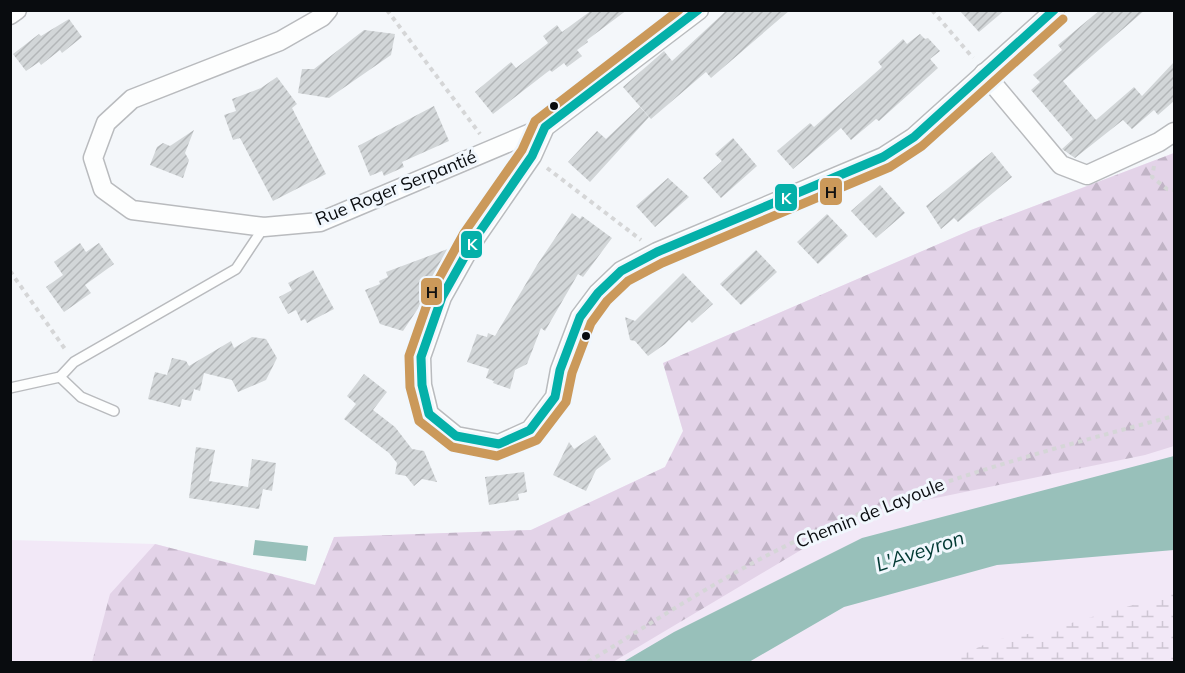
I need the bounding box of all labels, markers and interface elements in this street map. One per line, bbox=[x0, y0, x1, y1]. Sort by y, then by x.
unlabelled marker bbox=[548, 100, 560, 112]
street label: Rue Roger Serpantié bbox=[312, 145, 480, 230]
line badge: H bbox=[819, 177, 843, 206]
text: H bbox=[825, 182, 837, 202]
line badge: K bbox=[774, 183, 798, 212]
text: K bbox=[781, 188, 793, 208]
line badge: K bbox=[460, 230, 483, 259]
text: K bbox=[467, 234, 479, 254]
line badge: H bbox=[420, 277, 443, 306]
text: H bbox=[426, 282, 438, 302]
unlabelled marker bbox=[580, 330, 592, 342]
street label: Chemin de Layoule bbox=[792, 472, 947, 553]
water label: L'Aveyron bbox=[872, 524, 967, 577]

